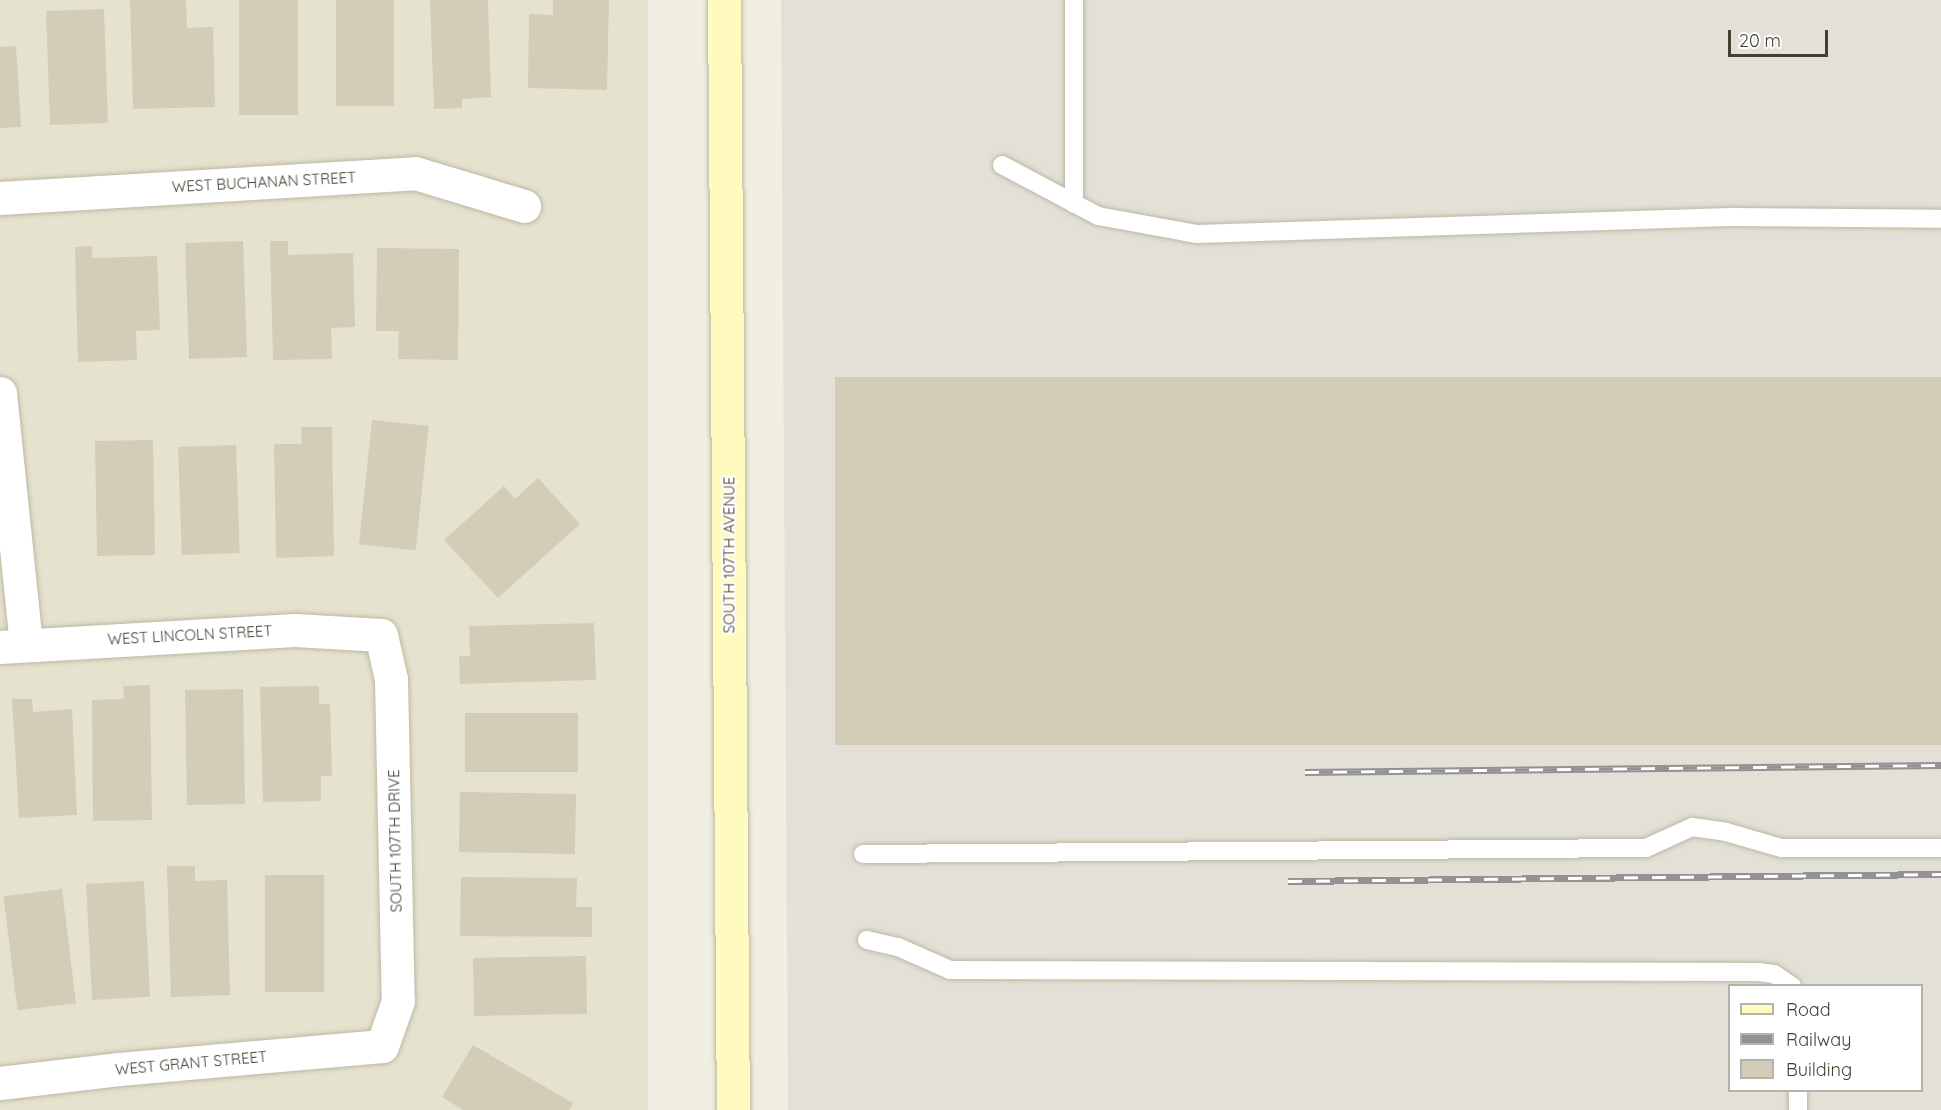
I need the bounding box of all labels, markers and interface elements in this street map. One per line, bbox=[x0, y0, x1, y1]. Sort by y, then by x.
scale bar bbox=[1731, 18, 1832, 56]
text: 20 m bbox=[1739, 29, 1781, 52]
street label: WEST BUCHANAN STREET bbox=[171, 168, 357, 196]
street label: SOUTH 107TH AVENUE bbox=[720, 477, 738, 633]
street label: WEST LINCOLN STREET bbox=[107, 622, 273, 648]
street label: SOUTH 107TH DRIVE bbox=[385, 769, 405, 913]
legend bbox=[1728, 984, 1923, 1092]
text: Road bbox=[1786, 998, 1831, 1021]
text: Railway bbox=[1786, 1028, 1852, 1051]
street label: WEST GRANT STREET bbox=[114, 1047, 268, 1079]
text: Building bbox=[1786, 1058, 1852, 1081]

